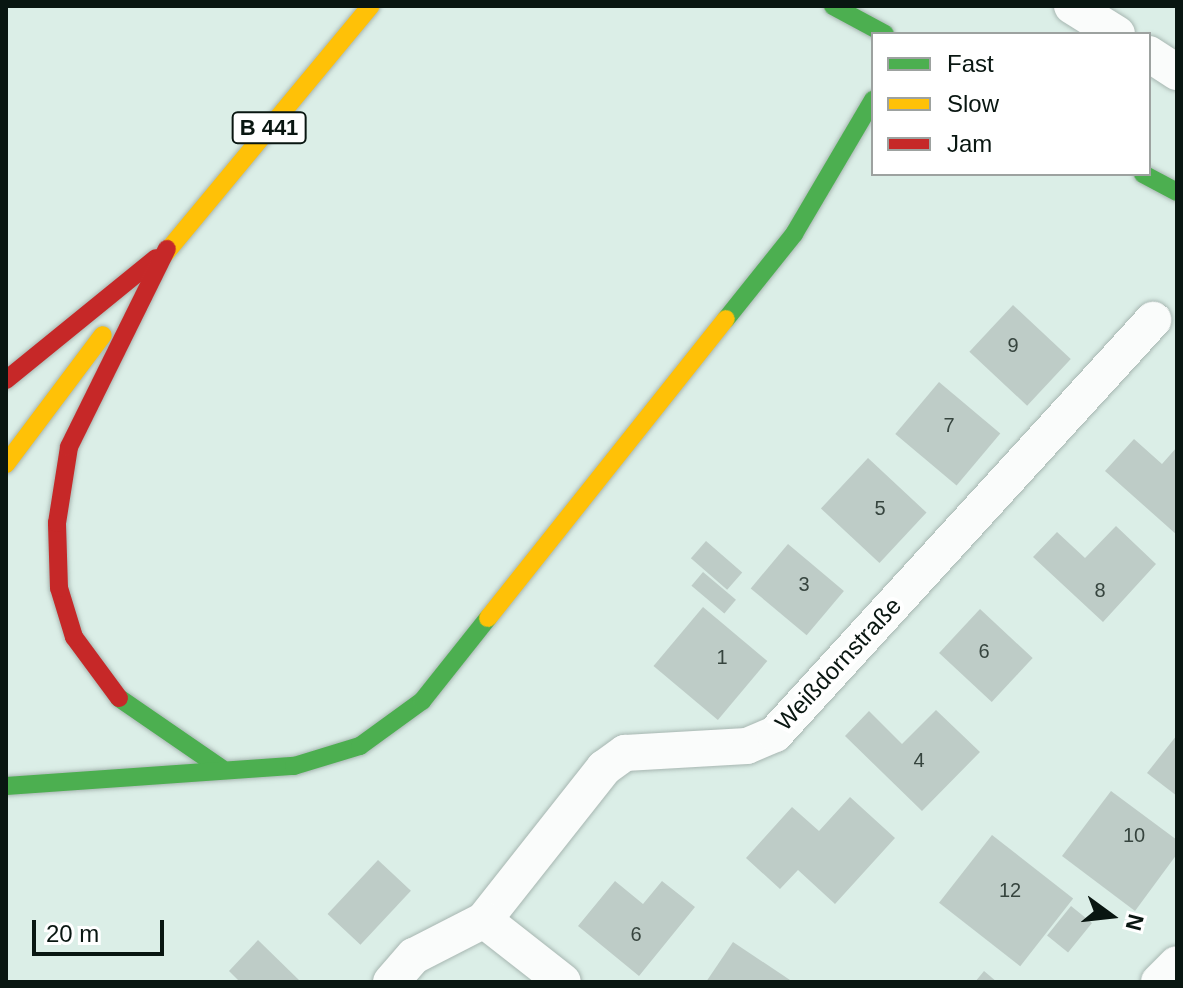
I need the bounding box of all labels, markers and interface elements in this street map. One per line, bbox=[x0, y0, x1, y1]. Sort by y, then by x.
legend bbox=[871, 32, 1151, 176]
text: Fast bbox=[947, 50, 994, 77]
text: Slow bbox=[947, 90, 999, 117]
road number: B 441 bbox=[231, 110, 307, 146]
text: Jam bbox=[947, 130, 992, 157]
house number: 9 bbox=[1007, 333, 1019, 357]
house number: 7 bbox=[943, 413, 955, 437]
house number: 5 bbox=[874, 496, 886, 520]
house number: 3 bbox=[798, 572, 810, 596]
house number: 8 bbox=[1094, 578, 1106, 602]
street label: Weißdornstraße bbox=[769, 591, 907, 737]
house number: 6 bbox=[978, 639, 990, 663]
house number: 1 bbox=[716, 645, 728, 669]
house number: 4 bbox=[913, 748, 925, 772]
house number: 10 bbox=[1123, 823, 1145, 847]
north arrow bbox=[1071, 876, 1151, 956]
house number: 12 bbox=[999, 878, 1021, 902]
scale bar bbox=[36, 904, 168, 954]
text: N bbox=[1121, 911, 1149, 933]
text: 20 m bbox=[46, 920, 99, 947]
house number: 6 bbox=[630, 922, 642, 946]

